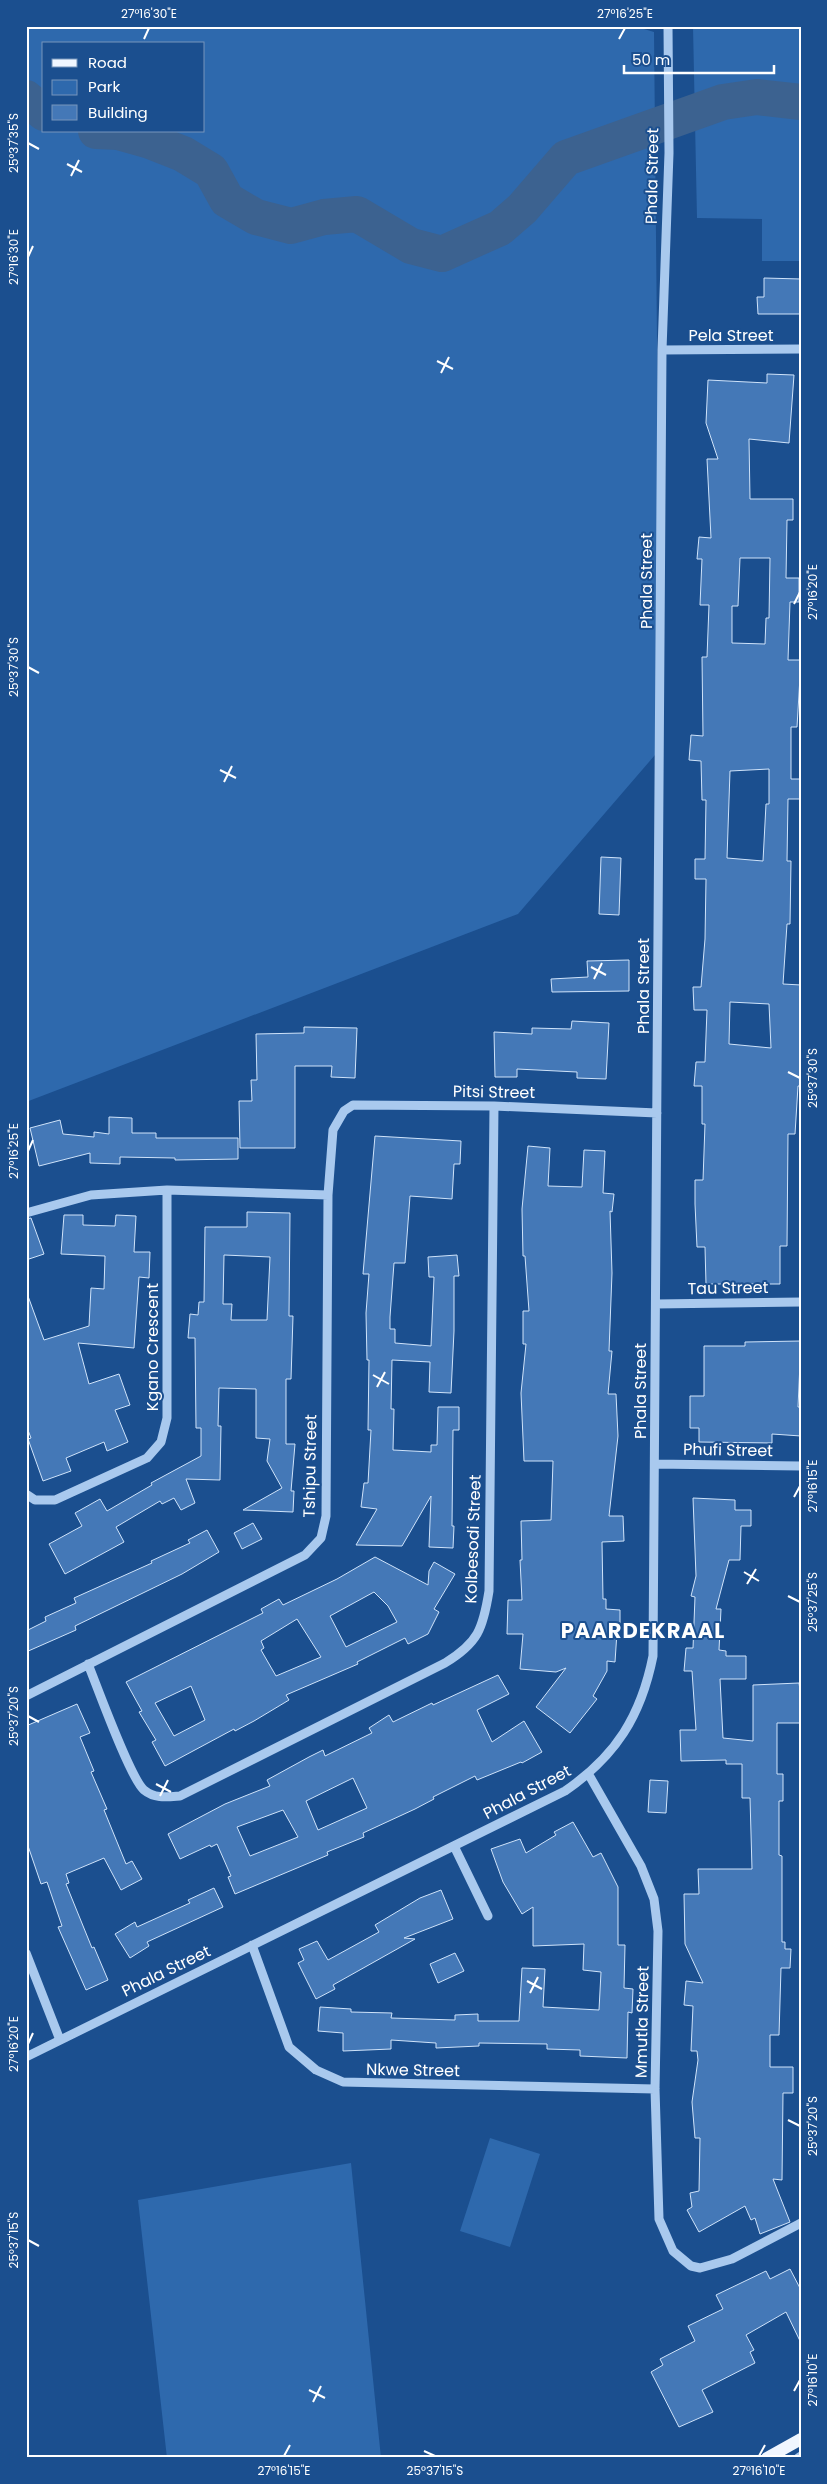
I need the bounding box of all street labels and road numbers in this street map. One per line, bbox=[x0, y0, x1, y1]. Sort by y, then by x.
street label: Phala Street bbox=[640, 128, 664, 224]
street label: Pela Street bbox=[688, 324, 774, 347]
street label: Phala Street bbox=[635, 533, 658, 629]
street label: Phala Street bbox=[632, 938, 655, 1034]
street label: Pitsi Street bbox=[453, 1080, 536, 1104]
street label: Tau Street bbox=[687, 1276, 769, 1300]
street label: Kgano Crescent bbox=[141, 1283, 164, 1411]
street label: Phala Street bbox=[629, 1343, 652, 1439]
street label: Tshipu Street bbox=[298, 1414, 322, 1518]
street label: Phufi Street bbox=[683, 1438, 773, 1462]
street label: Kolbesodi Street bbox=[459, 1474, 487, 1604]
street label: Phala Street bbox=[479, 1759, 575, 1825]
street label: Phala Street bbox=[118, 1940, 214, 2002]
street label: Mmutla Street bbox=[630, 1966, 654, 2078]
street label: Nkwe Street bbox=[366, 2058, 460, 2082]

